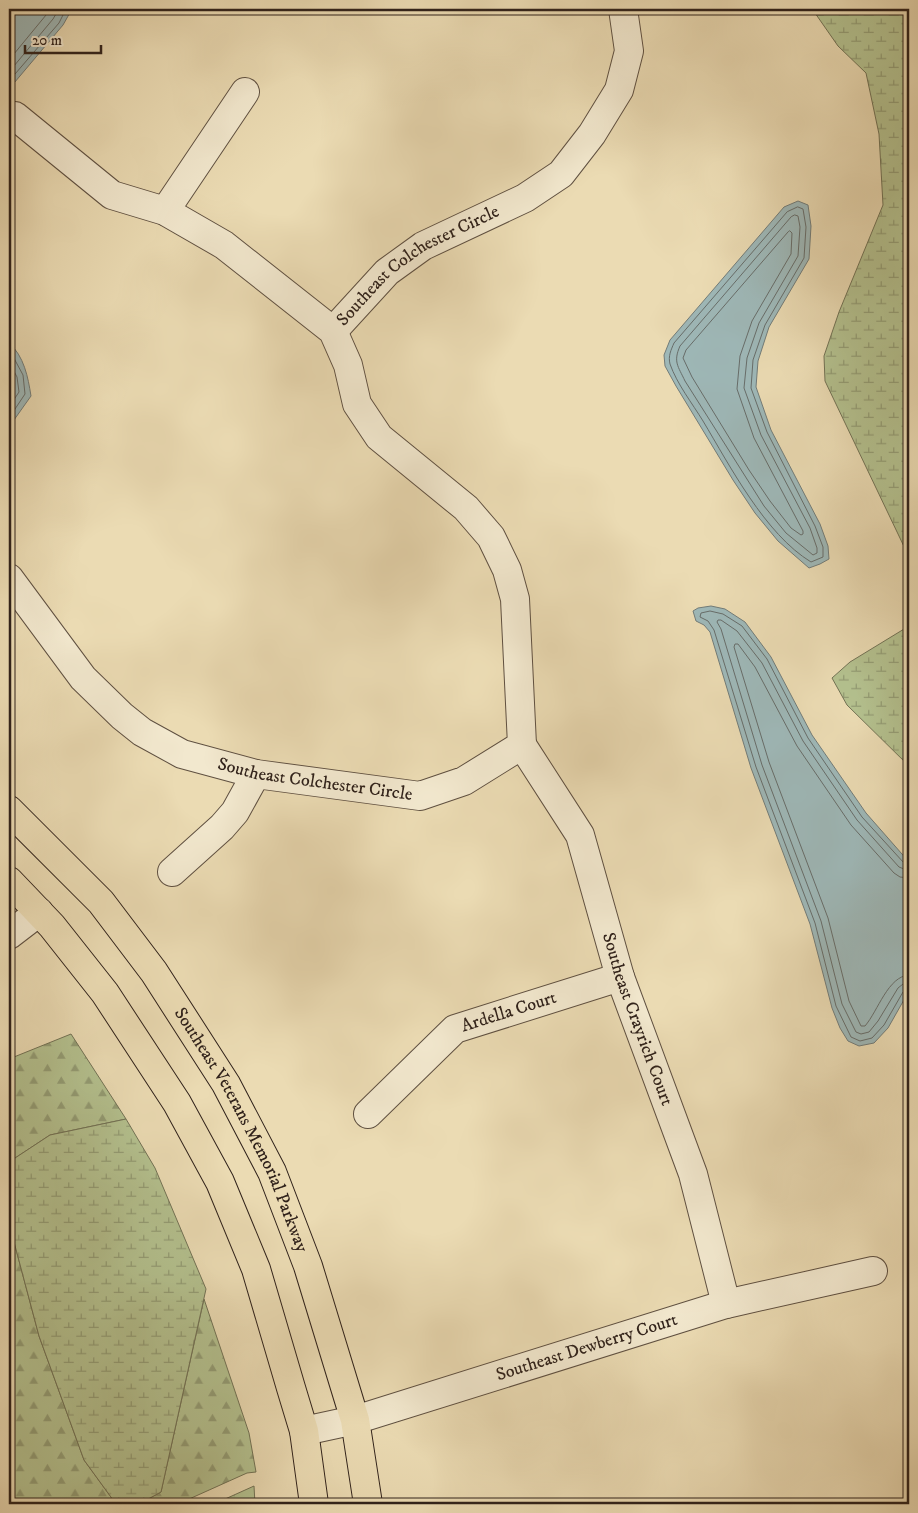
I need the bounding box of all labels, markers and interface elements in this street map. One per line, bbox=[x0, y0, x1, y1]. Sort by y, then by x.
scale bar bbox=[25, 22, 101, 54]
text: 20 m bbox=[32, 31, 62, 50]
street label: Southeast Colchester Circle bbox=[332, 201, 503, 331]
street label: Southeast Colchester Circle bbox=[215, 753, 414, 806]
street label: Southeast Crayrich Court bbox=[597, 930, 678, 1109]
street label: Ardella Court bbox=[458, 987, 559, 1037]
street label: Southeast Veterans Memorial Parkway bbox=[169, 1004, 313, 1256]
street label: Southeast Dewberry Court bbox=[493, 1309, 680, 1386]

